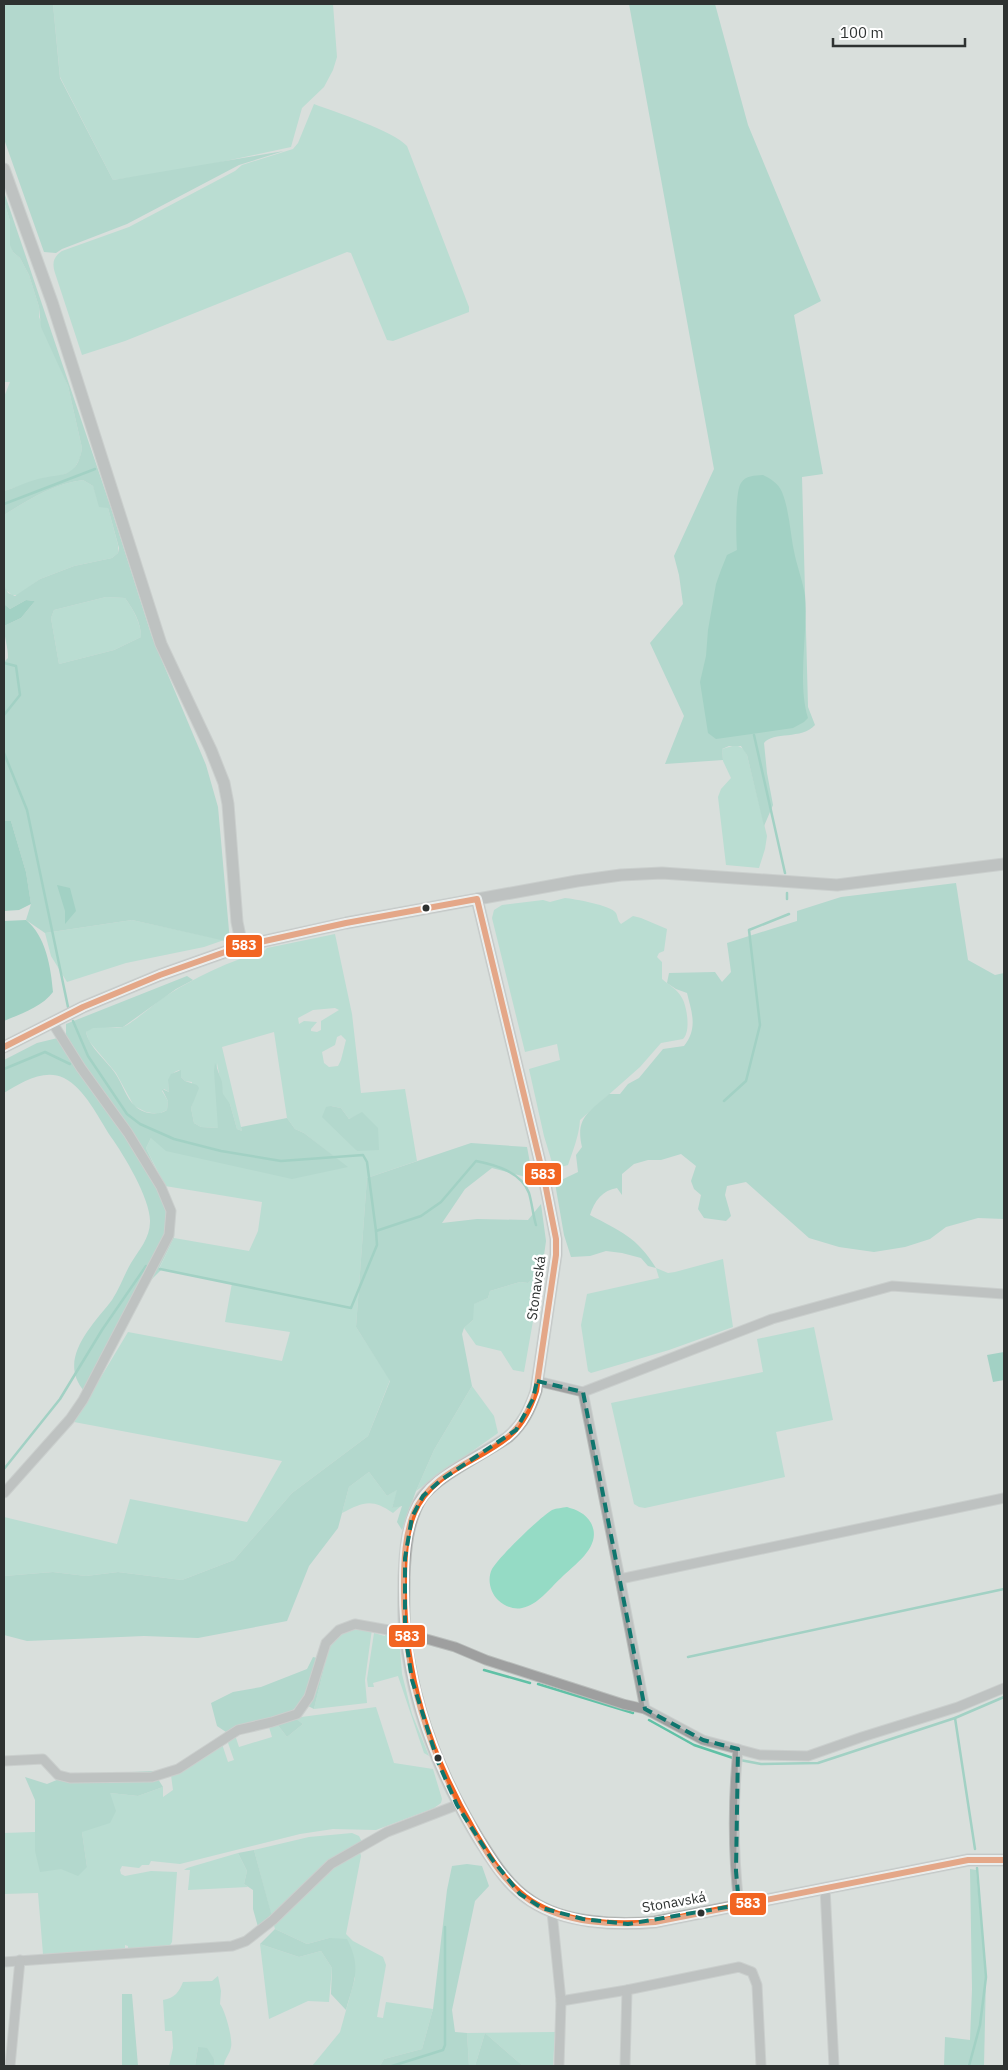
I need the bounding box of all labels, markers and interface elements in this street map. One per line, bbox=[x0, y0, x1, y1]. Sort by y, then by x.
scale bar bbox=[833, 15, 966, 47]
text: 100 m bbox=[840, 23, 884, 42]
unlabelled marker bbox=[421, 903, 431, 913]
line badge: 583 bbox=[225, 934, 263, 958]
text: 583 bbox=[231, 936, 257, 954]
line badge: 583 bbox=[524, 1162, 562, 1186]
text: 583 bbox=[530, 1165, 556, 1183]
street label: Stonavská bbox=[523, 1254, 549, 1321]
line badge: 583 bbox=[388, 1624, 426, 1648]
text: 583 bbox=[394, 1627, 420, 1645]
unlabelled marker bbox=[433, 1753, 443, 1763]
street label: Stonavská bbox=[641, 1887, 708, 1916]
line badge: 583 bbox=[729, 1892, 767, 1916]
text: 583 bbox=[735, 1894, 761, 1912]
unlabelled marker bbox=[696, 1908, 706, 1918]

